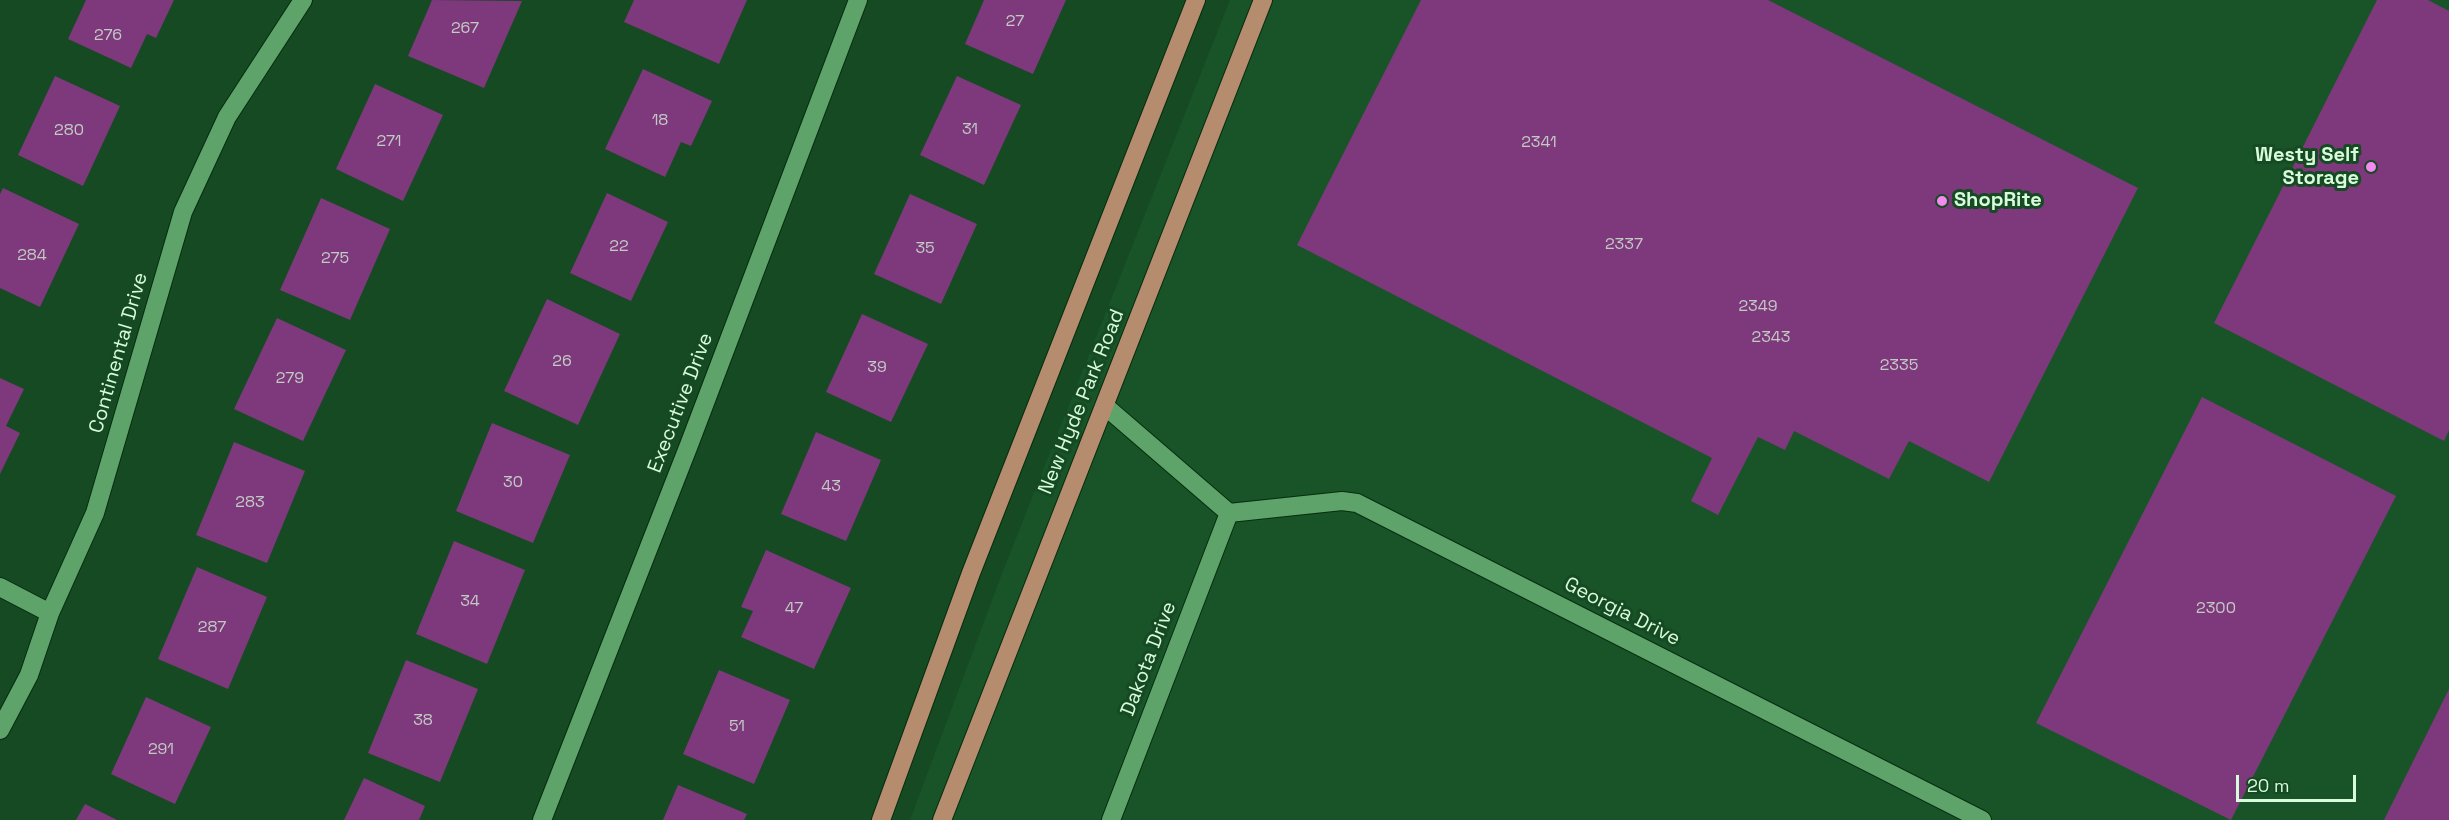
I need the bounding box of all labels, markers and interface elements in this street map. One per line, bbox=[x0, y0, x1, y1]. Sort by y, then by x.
house number: 27 bbox=[1006, 12, 1024, 32]
house number: 267 bbox=[451, 19, 479, 39]
house number: 276 bbox=[94, 26, 122, 46]
house number: 18 bbox=[652, 111, 668, 131]
house number: 31 bbox=[962, 120, 978, 140]
house number: 280 bbox=[54, 121, 84, 141]
house number: 271 bbox=[376, 132, 402, 152]
house number: 2341 bbox=[1521, 133, 1557, 153]
place label: Westy Self Storage bbox=[2255, 144, 2359, 191]
marker: Westy Self Storage bbox=[2364, 160, 2378, 174]
place label: ShopRite bbox=[1954, 189, 2042, 213]
marker: ShopRite bbox=[1935, 194, 1949, 208]
house number: 2337 bbox=[1605, 235, 1643, 255]
house number: 22 bbox=[609, 237, 629, 257]
house number: 35 bbox=[915, 239, 935, 259]
house number: 284 bbox=[17, 246, 47, 266]
house number: 275 bbox=[321, 249, 349, 269]
street label: Continental Drive bbox=[85, 270, 153, 436]
house number: 2349 bbox=[1738, 297, 1778, 317]
street label: New Hyde Park Road bbox=[1034, 306, 1130, 498]
house number: 2343 bbox=[1752, 328, 1790, 348]
street label: Executive Drive bbox=[643, 330, 719, 476]
house number: 26 bbox=[552, 352, 572, 372]
house number: 2335 bbox=[1880, 356, 1918, 376]
house number: 39 bbox=[867, 358, 887, 378]
house number: 279 bbox=[276, 369, 304, 389]
house number: 30 bbox=[503, 473, 523, 493]
house number: 43 bbox=[821, 477, 841, 497]
house number: 283 bbox=[235, 493, 265, 513]
street label: Georgia Drive bbox=[1560, 573, 1684, 651]
house number: 34 bbox=[460, 592, 480, 612]
street label: Dakota Drive bbox=[1116, 598, 1182, 720]
house number: 47 bbox=[785, 599, 803, 619]
house number: 2300 bbox=[2196, 599, 2236, 619]
house number: 287 bbox=[198, 618, 226, 638]
house number: 38 bbox=[413, 711, 433, 731]
house number: 51 bbox=[729, 717, 745, 737]
house number: 291 bbox=[148, 740, 174, 760]
scale bar bbox=[2239, 763, 2359, 801]
text: 20 m bbox=[2247, 774, 2290, 797]

